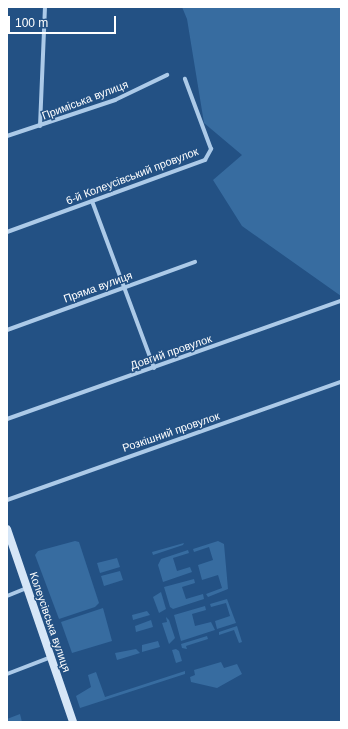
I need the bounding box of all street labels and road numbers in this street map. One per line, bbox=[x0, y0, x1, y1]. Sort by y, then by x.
street label: Приміська вулиця bbox=[40, 77, 130, 123]
street label: 6-й Колеусівський провулок bbox=[64, 145, 200, 207]
street label: Пряма вулиця bbox=[62, 268, 134, 306]
street label: Довгий провулок bbox=[128, 332, 214, 372]
street label: Розкішний провулок bbox=[121, 409, 221, 455]
street label: Колеусівська вулиця bbox=[27, 570, 73, 674]

